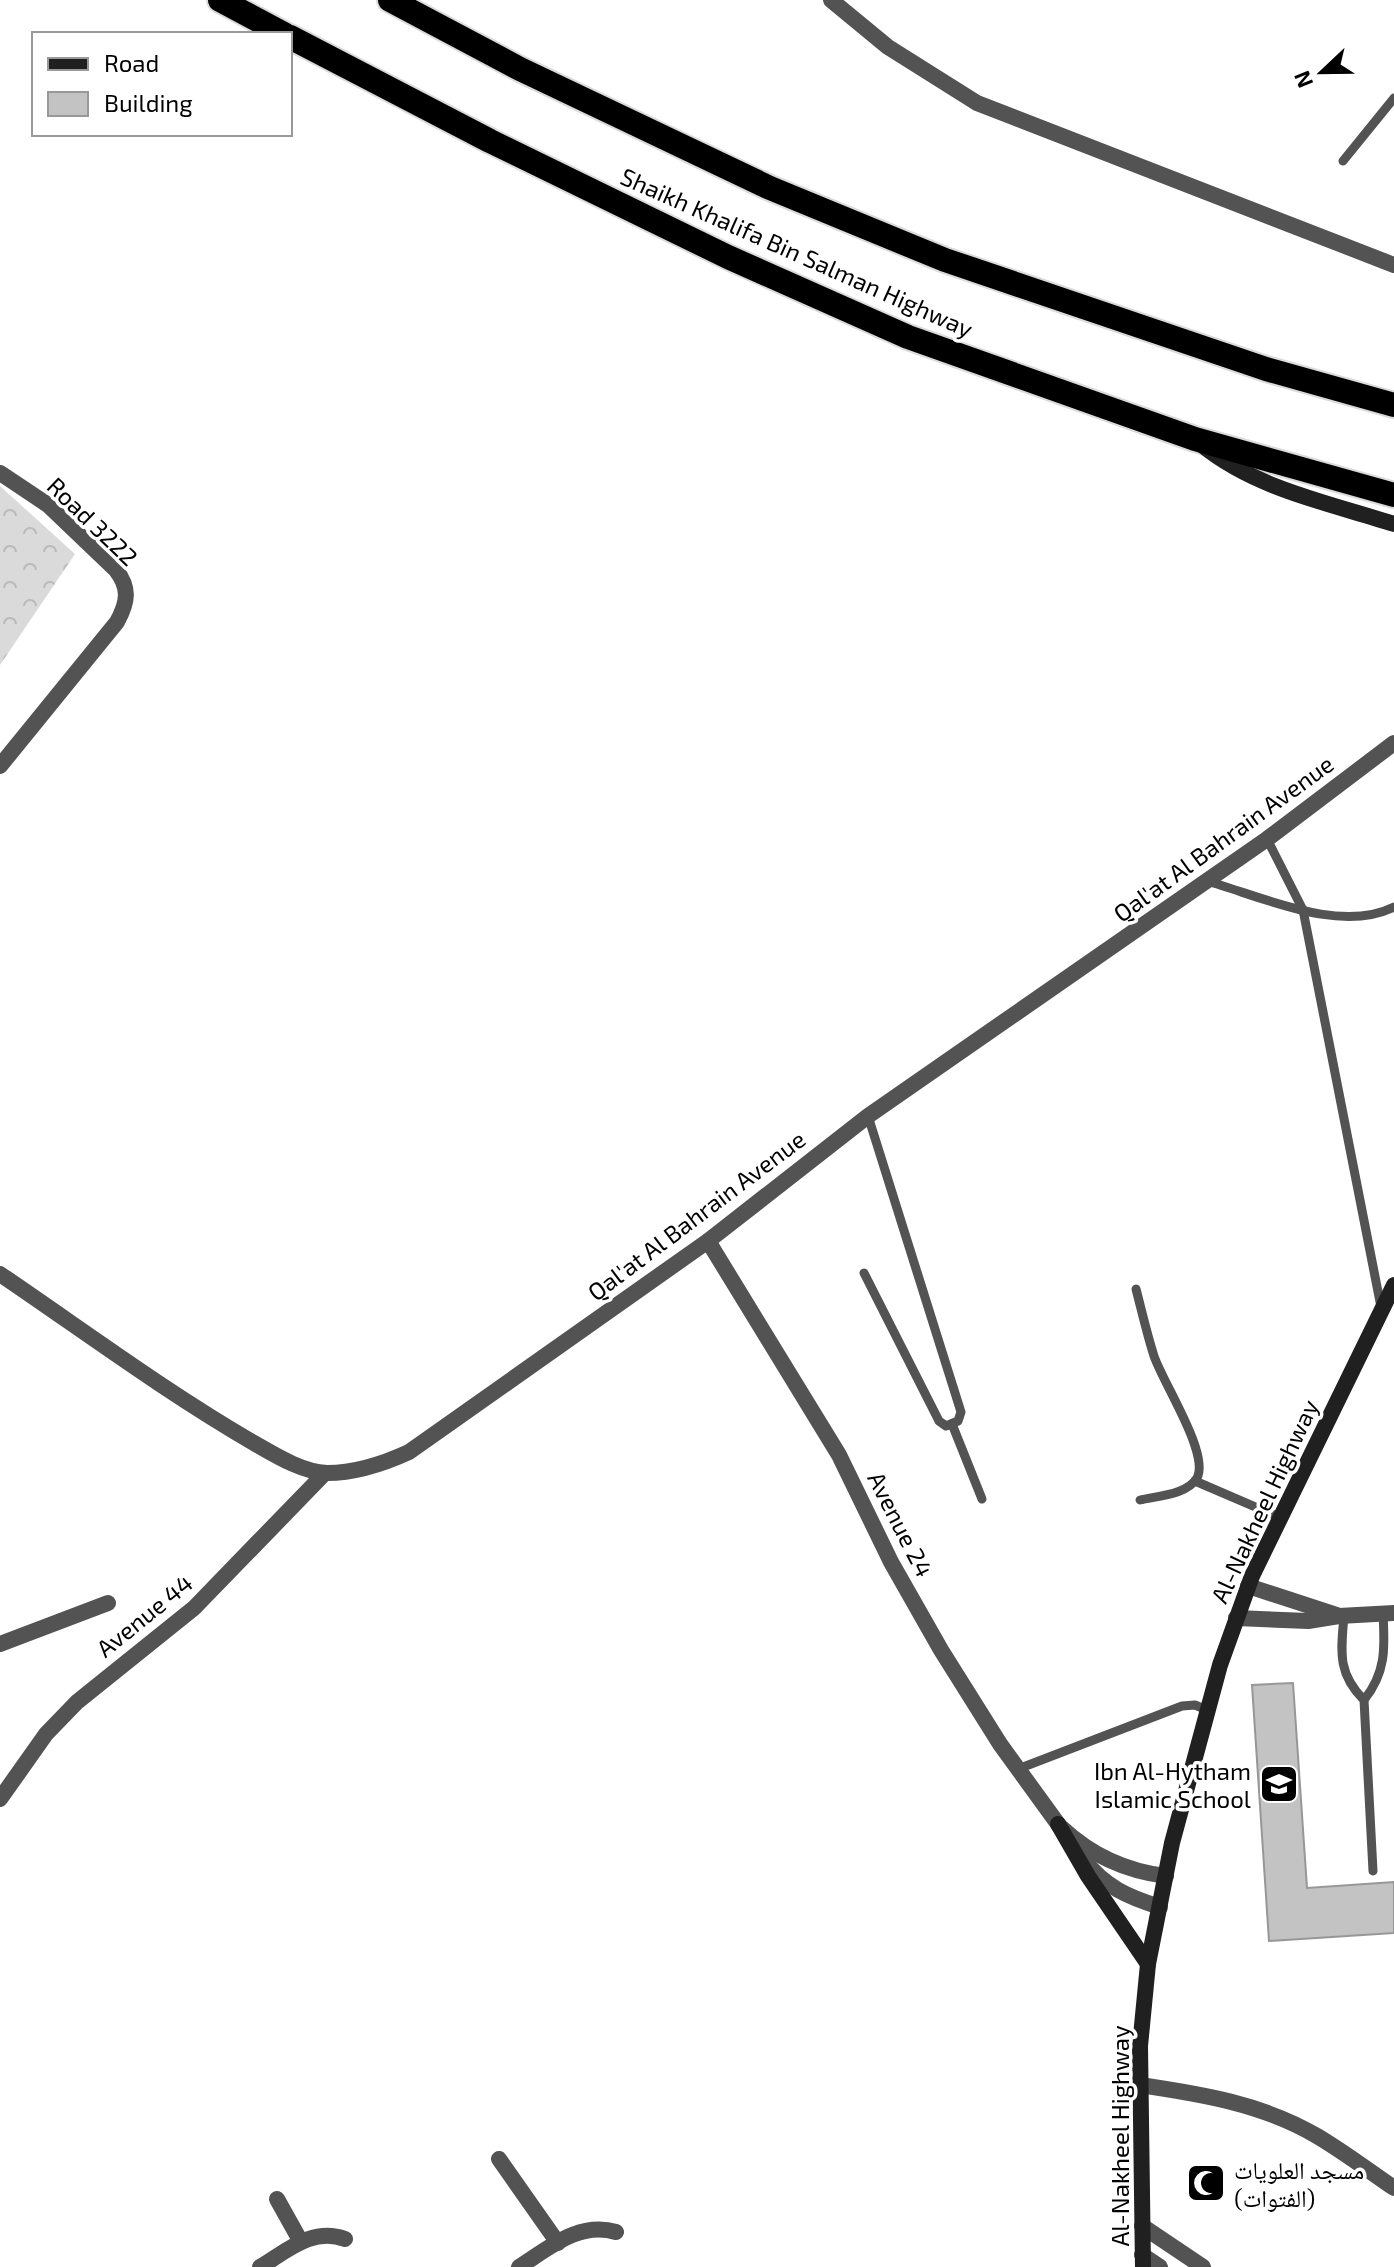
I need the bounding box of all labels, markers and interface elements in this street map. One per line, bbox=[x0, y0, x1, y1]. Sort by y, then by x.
legend bbox=[32, 32, 292, 136]
north arrow bbox=[1282, 32, 1362, 112]
text: Road bbox=[104, 48, 159, 77]
text: N bbox=[1287, 68, 1318, 92]
text: Building bbox=[104, 88, 193, 117]
street label: Shaikh Khalifa Bin Salman Highway bbox=[616, 161, 978, 343]
street label: Road 3222 bbox=[42, 471, 144, 571]
street label: Qal'at Al Bahrain Avenue bbox=[1107, 748, 1339, 928]
street label: Qal'at Al Bahrain Avenue bbox=[582, 1124, 810, 1306]
street label: Al-Nakheel Highway bbox=[1204, 1394, 1324, 1607]
street label: Avenue 24 bbox=[862, 1467, 940, 1581]
street label: Avenue 44 bbox=[90, 1567, 198, 1663]
place label: Ibn Al-Hytham Islamic School bbox=[1094, 1756, 1251, 1813]
school or university icon: Ibn Al-Hytham Islamic School bbox=[1258, 1763, 1300, 1805]
street label: Al-Nakheel Highway bbox=[1105, 2025, 1134, 2247]
place label: مسجد العلويات (الفتوات) bbox=[1234, 2155, 1364, 2212]
mosque icon: مسجد العلويات (الفتوات) bbox=[1185, 2162, 1227, 2204]

